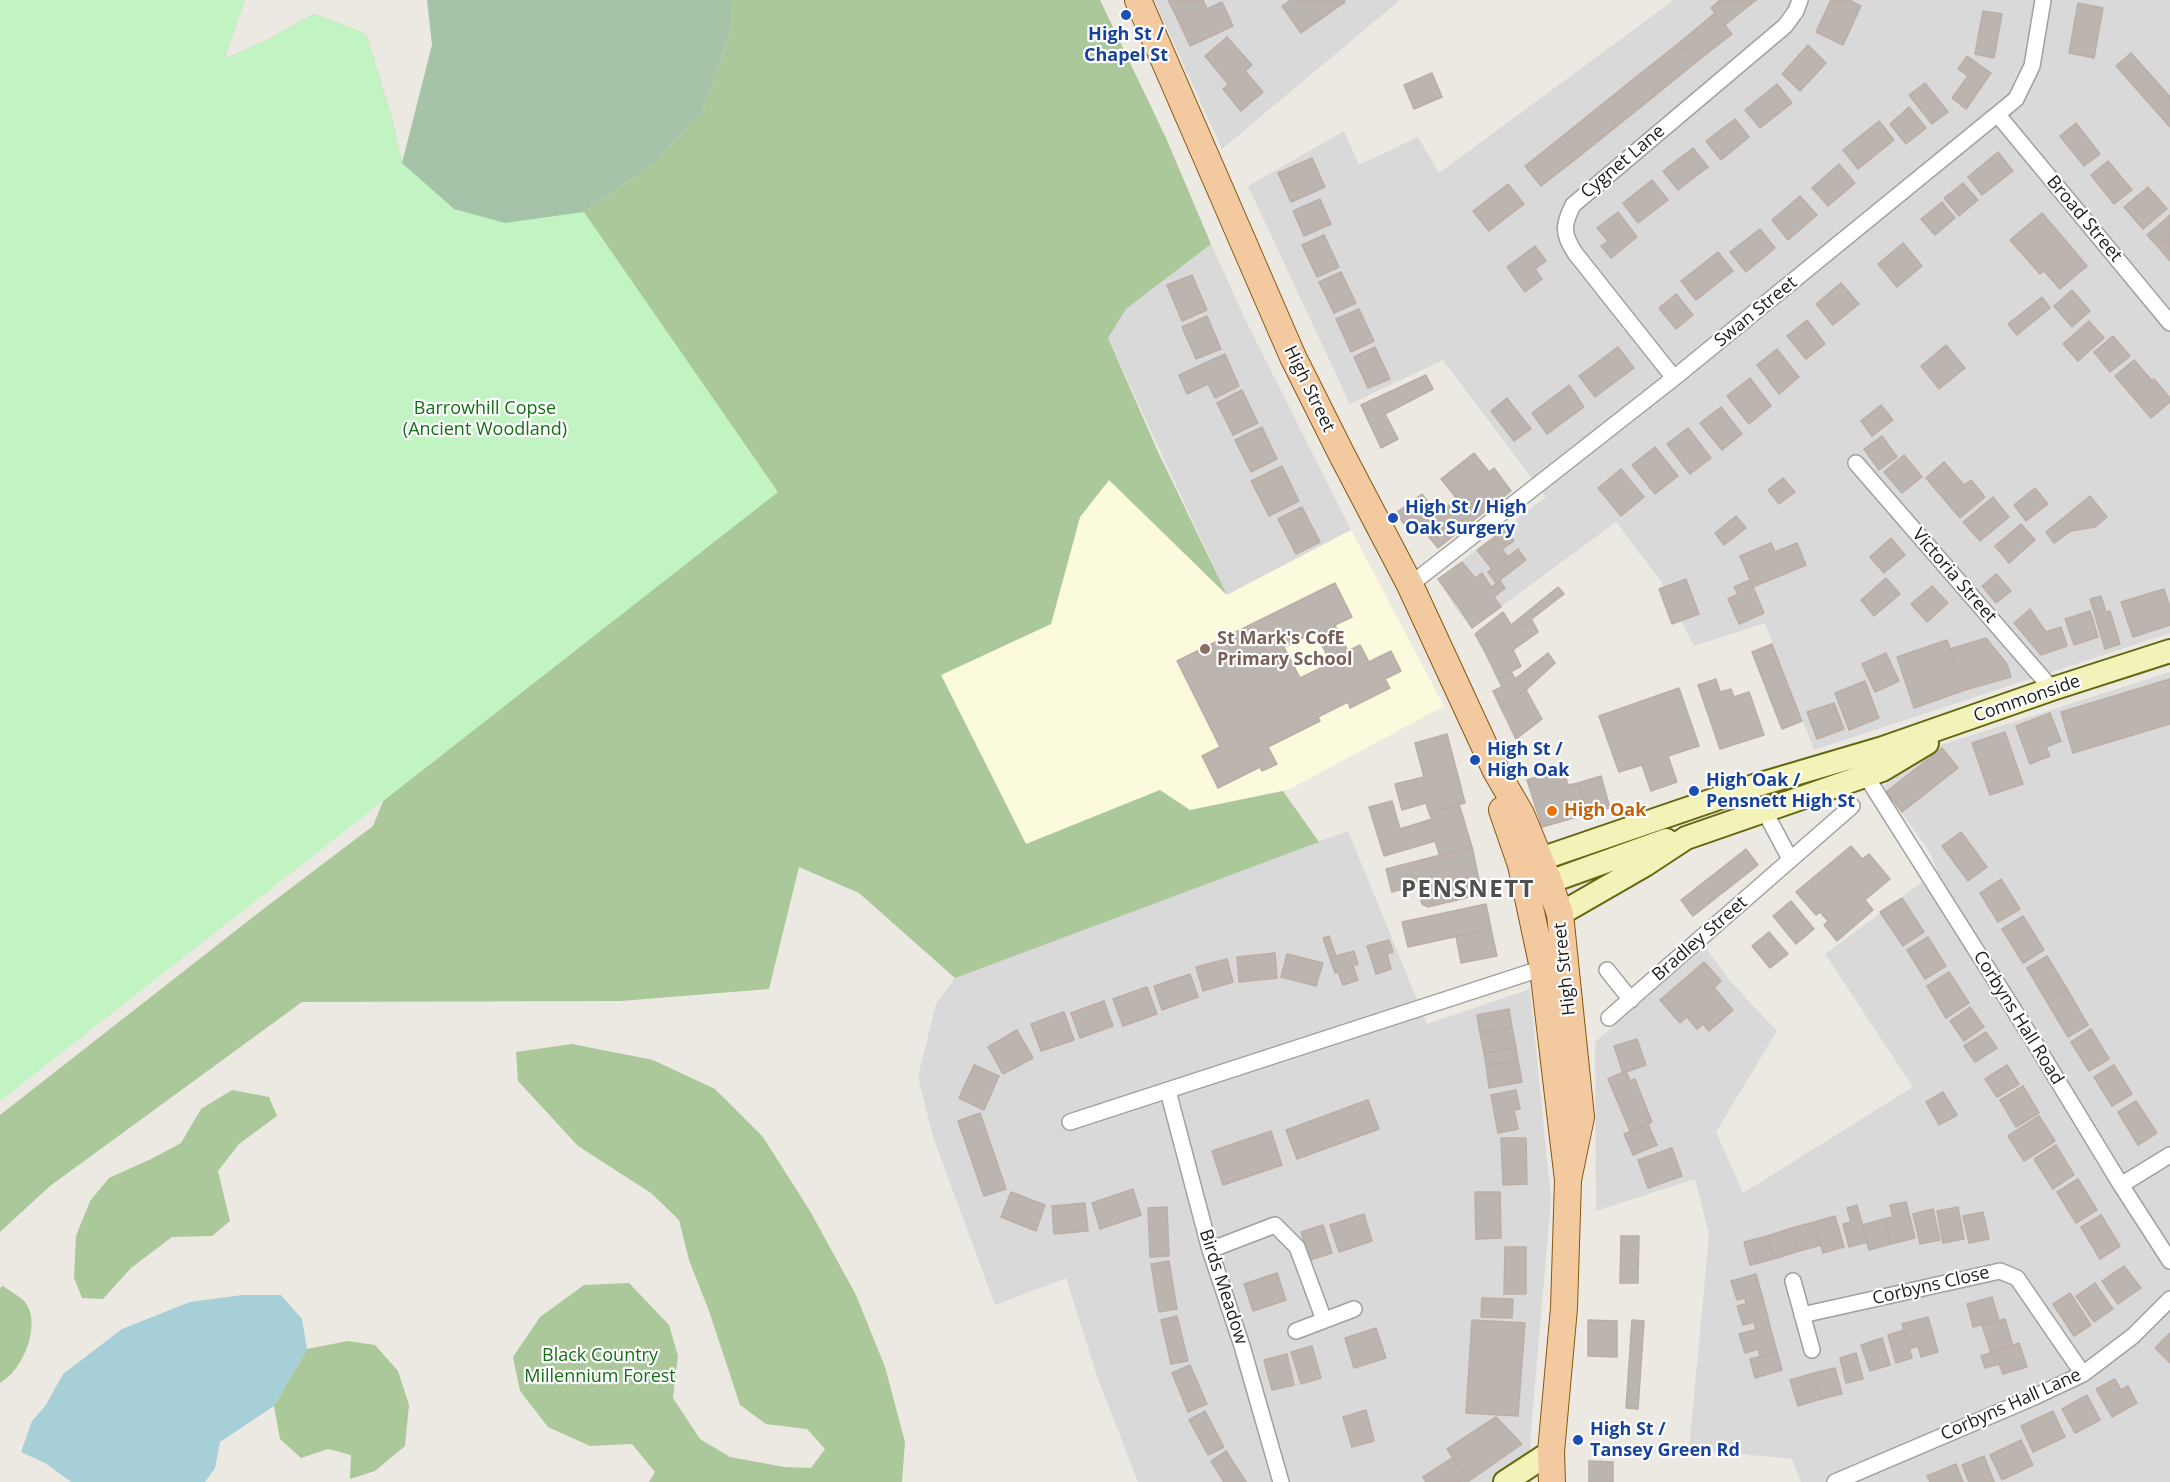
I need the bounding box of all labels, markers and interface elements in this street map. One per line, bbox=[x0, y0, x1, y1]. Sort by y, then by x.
marker: High St / Chapel St bbox=[1119, 8, 1133, 22]
place label: High St / Chapel St bbox=[1084, 24, 1168, 66]
street label: Cygnet Lane bbox=[1577, 121, 1669, 203]
street label: Broad Street bbox=[2042, 172, 2126, 266]
street label: Swan Street bbox=[1710, 272, 1802, 352]
street label: High Street bbox=[1279, 342, 1339, 436]
park label: Barrowhill Copse (Ancient Woodland) bbox=[403, 398, 567, 440]
place label: High St / High Oak Surgery bbox=[1405, 497, 1527, 540]
marker: High St / High Oak Surgery bbox=[1386, 511, 1400, 525]
street label: Victoria Street bbox=[1907, 524, 2001, 628]
place label: St Mark's CofE Primary School bbox=[1217, 628, 1352, 670]
marker: St Mark's CofE Primary School bbox=[1198, 642, 1212, 656]
street label: Commonside bbox=[1971, 671, 2083, 727]
place label: High St / High Oak bbox=[1487, 739, 1569, 782]
marker: High St / High Oak bbox=[1468, 753, 1482, 767]
place label: High Oak / Pensnett High St bbox=[1706, 770, 1855, 812]
marker: High Oak / Pensnett High St bbox=[1687, 784, 1701, 798]
place label: High Oak bbox=[1564, 800, 1646, 822]
marker: High Oak bbox=[1545, 804, 1559, 818]
district label: PENSNETT bbox=[1401, 876, 1535, 904]
street label: Bradley Street bbox=[1648, 892, 1752, 986]
street label: High Street bbox=[1549, 921, 1581, 1017]
street label: Corbyns Hall Road bbox=[1968, 947, 2068, 1089]
street label: Birds Meadow bbox=[1194, 1227, 1252, 1347]
street label: Corbyns Close bbox=[1870, 1262, 1992, 1310]
park label: Black Country Millennium Forest bbox=[524, 1345, 676, 1388]
street label: Corbyns Hall Lane bbox=[1937, 1364, 2085, 1446]
place label: High St / Tansey Green Rd bbox=[1590, 1419, 1740, 1462]
marker: High St / Tansey Green Rd bbox=[1571, 1433, 1585, 1447]

